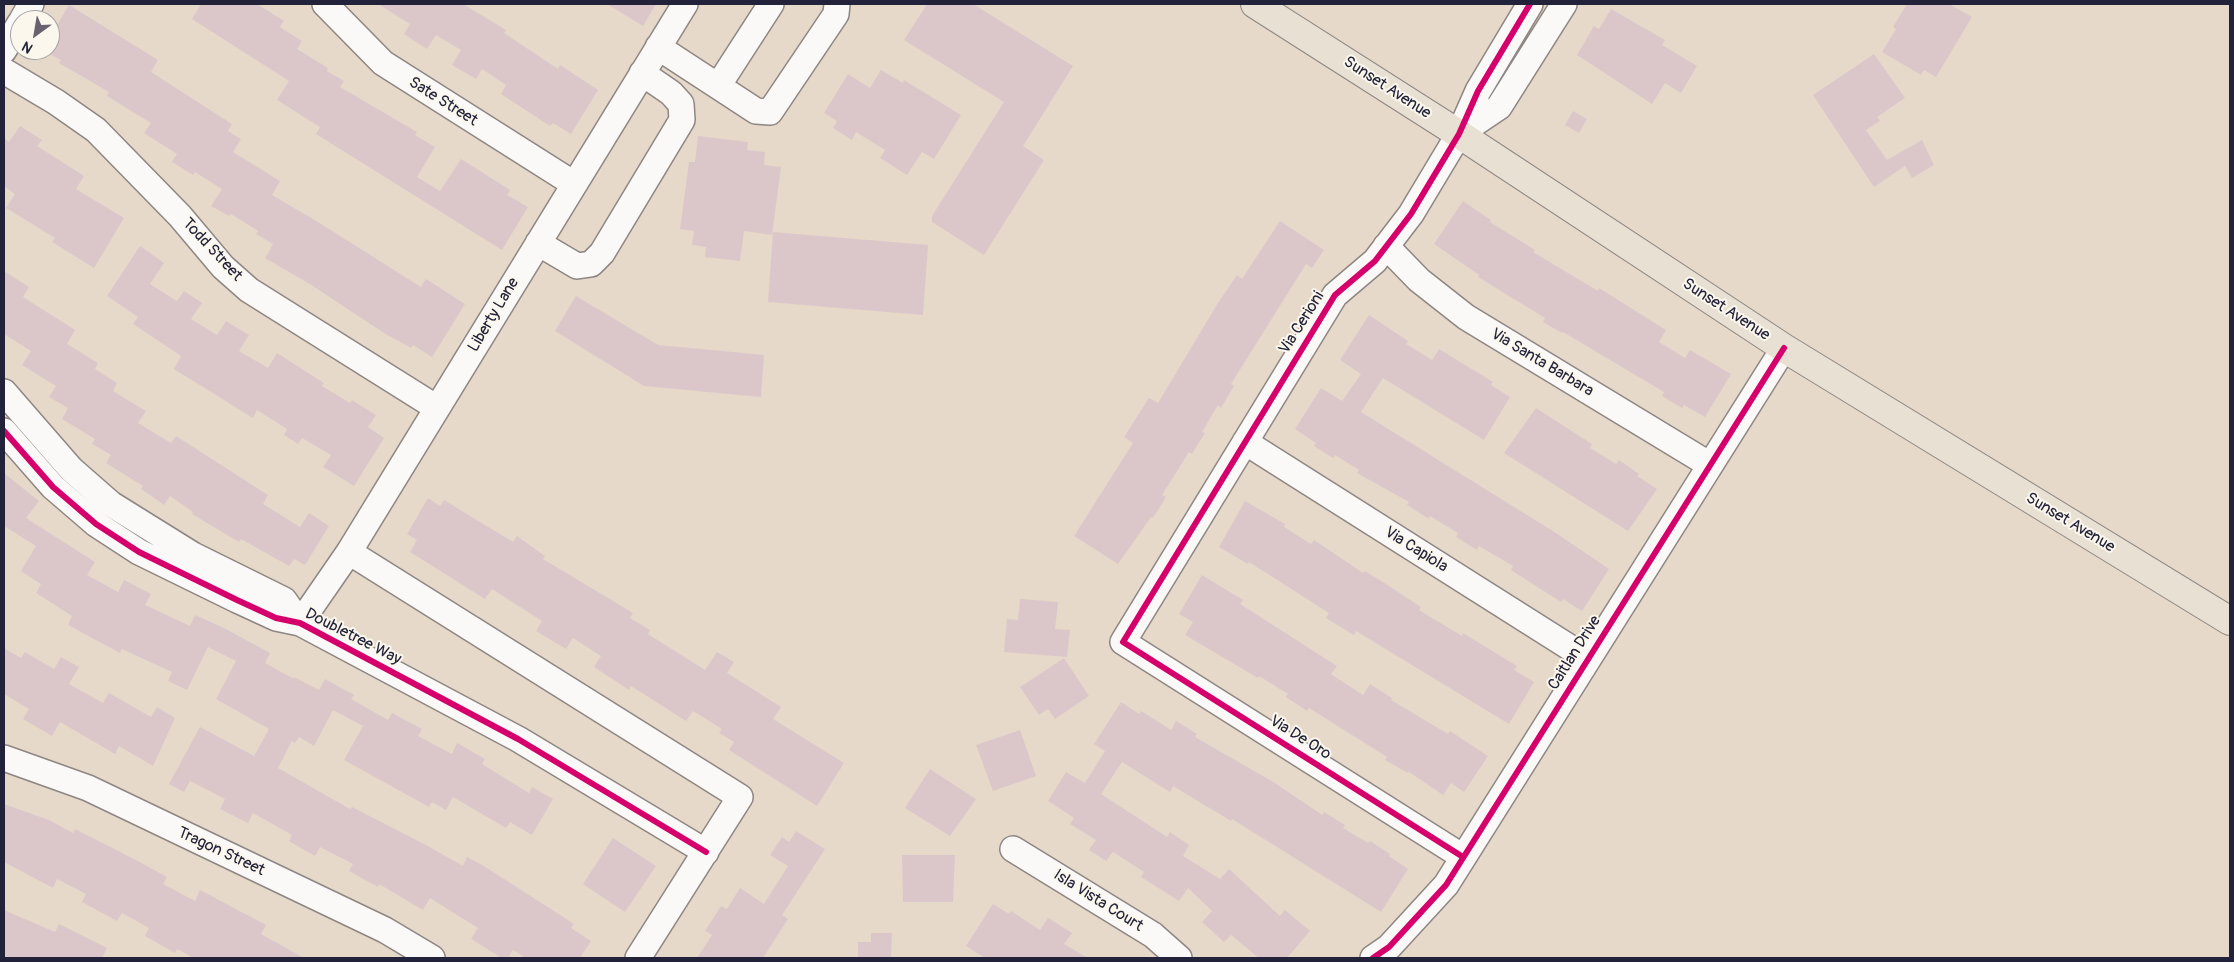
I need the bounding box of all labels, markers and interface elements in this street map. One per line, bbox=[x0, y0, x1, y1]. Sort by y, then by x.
north arrow bbox=[10, 10, 60, 60]
text: N bbox=[19, 38, 36, 57]
street label: Sunset Avenue bbox=[1340, 53, 1434, 123]
street label: Sate Street bbox=[405, 73, 481, 131]
street label: Todd Street bbox=[178, 214, 246, 286]
street label: Liberty Lane bbox=[464, 274, 524, 356]
street label: Sunset Avenue bbox=[1679, 275, 1773, 345]
street label: Via Cerioni bbox=[1275, 288, 1329, 358]
street label: Via Santa Barbara bbox=[1487, 325, 1597, 401]
street label: Sunset Avenue bbox=[2022, 489, 2118, 557]
street label: Via Capiola bbox=[1381, 523, 1451, 577]
street label: Doubletree Way bbox=[302, 605, 404, 669]
street label: Caitlan Drive bbox=[1545, 612, 1605, 694]
street label: Via De Oro bbox=[1266, 712, 1334, 764]
street label: Tragon Street bbox=[174, 823, 268, 881]
street label: Isla Vista Court bbox=[1050, 866, 1146, 936]

